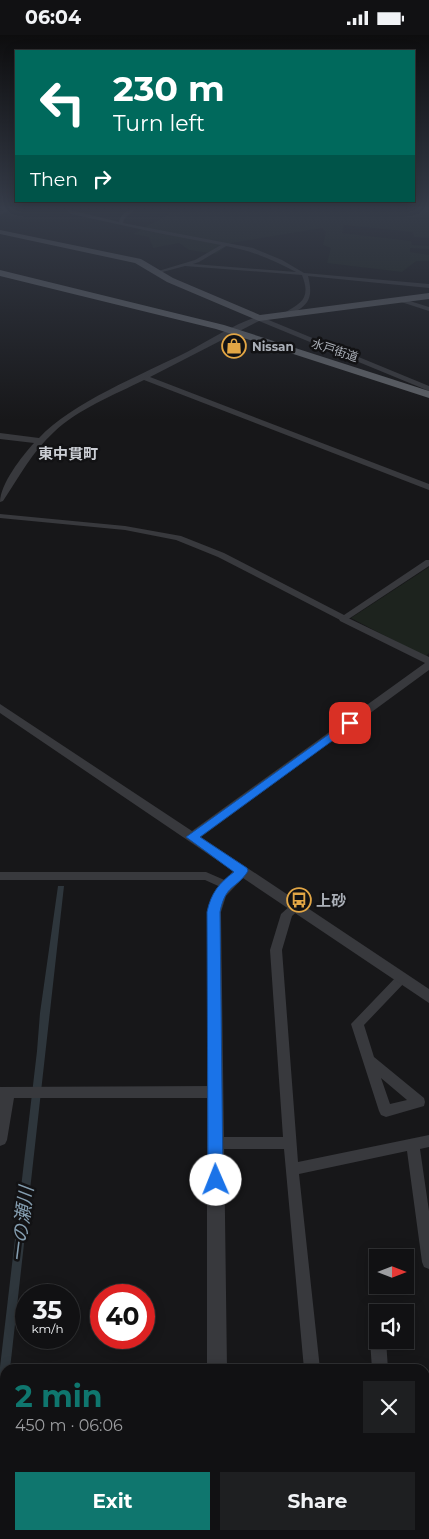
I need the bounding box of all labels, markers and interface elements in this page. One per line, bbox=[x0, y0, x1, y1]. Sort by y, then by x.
text: 06:04 bbox=[25, 6, 81, 29]
text: 230 m bbox=[113, 67, 225, 110]
icon: left bbox=[30, 70, 95, 135]
text: Turn left bbox=[113, 110, 205, 137]
icon: right bbox=[88, 165, 116, 193]
text: Then bbox=[30, 168, 78, 191]
shop icon: Nissan bbox=[221, 333, 247, 359]
street label: 水戸街道 bbox=[310, 335, 360, 365]
place label: Nissan bbox=[252, 339, 294, 354]
district label: 東中貫町 bbox=[38, 444, 98, 463]
pin bbox=[329, 702, 371, 744]
icon: arrive bbox=[336, 709, 364, 737]
bus stop icon: 上砂 bbox=[286, 887, 312, 913]
place label: 上砂 bbox=[316, 891, 346, 910]
position arrow bbox=[189, 1153, 241, 1205]
water label: 一の瀬川 bbox=[6, 1183, 38, 1263]
north arrow bbox=[369, 1249, 414, 1294]
map controls bbox=[369, 1249, 414, 1349]
speed limit sign: 40 bbox=[90, 1284, 155, 1349]
text: 35 bbox=[33, 1295, 62, 1325]
button: sound bbox=[369, 1304, 414, 1349]
text: km/h bbox=[31, 1321, 64, 1336]
text: 2 min bbox=[15, 1378, 102, 1415]
button: close bbox=[363, 1381, 415, 1433]
text: 450 m · 06:06 bbox=[15, 1416, 123, 1435]
button: Exit bbox=[15, 1472, 210, 1530]
button: Share bbox=[220, 1472, 415, 1530]

